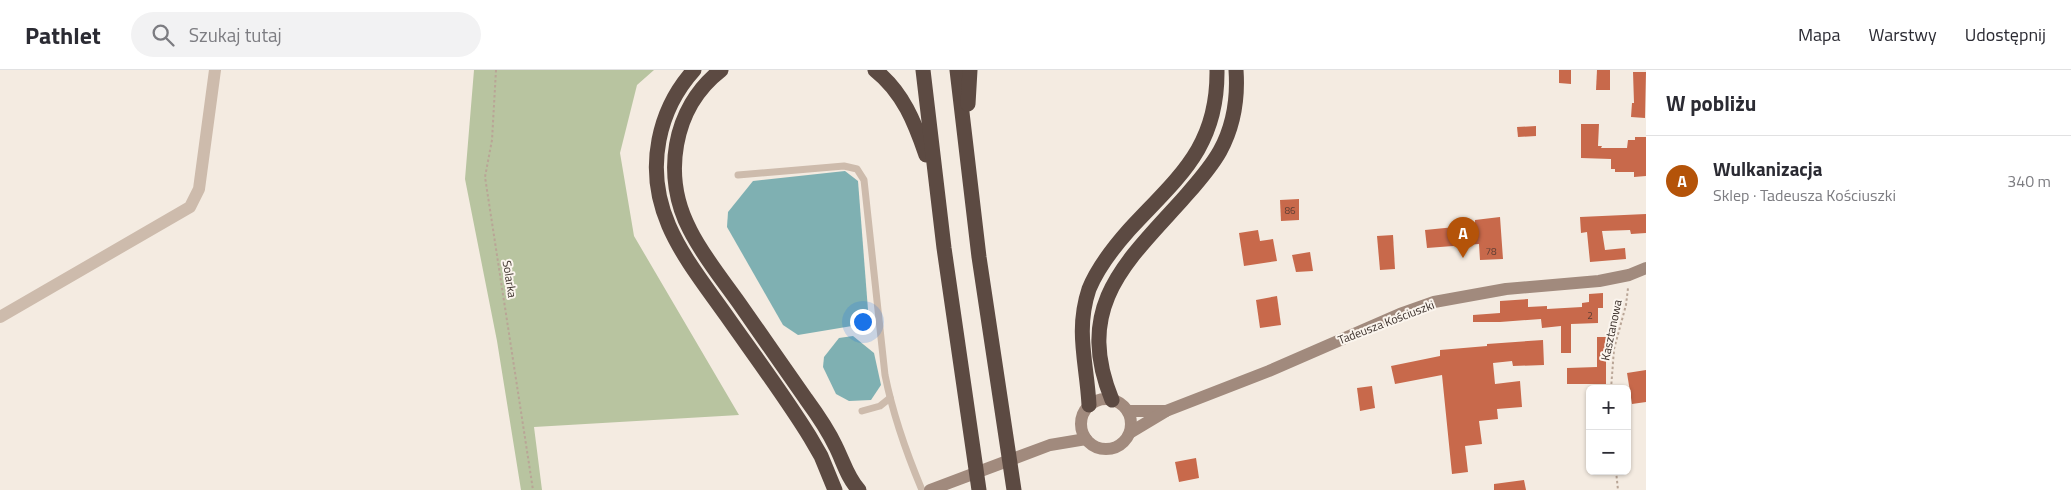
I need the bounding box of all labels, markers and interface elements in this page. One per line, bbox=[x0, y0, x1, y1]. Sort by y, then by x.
search box bbox=[131, 12, 481, 57]
text: Pathlet bbox=[25, 17, 101, 53]
text: Szukaj tutaj bbox=[189, 20, 282, 49]
icon: search bbox=[149, 21, 177, 49]
text: Mapa bbox=[1798, 21, 1841, 48]
text: Warstwy bbox=[1869, 21, 1937, 48]
text: Udostępnij bbox=[1965, 21, 2046, 48]
text: W pobliżu bbox=[1666, 87, 1756, 119]
text: Wulkanizacja bbox=[1713, 154, 1822, 183]
text: A bbox=[1677, 169, 1687, 193]
text: 340 m bbox=[2007, 169, 2051, 193]
text: Sklep · Tadeusza Kościuszki bbox=[1713, 183, 1896, 207]
house number: 86 bbox=[1284, 203, 1296, 218]
pin: A bbox=[1447, 217, 1479, 258]
house number: 78 bbox=[1485, 244, 1497, 259]
street label: Solarka bbox=[498, 259, 522, 299]
street label: Tadeusza Kościuszki bbox=[1335, 295, 1437, 349]
street label: Kasztanowa bbox=[1595, 298, 1627, 362]
house number: 2 bbox=[1587, 308, 1593, 323]
your location bbox=[850, 309, 876, 335]
map controls bbox=[1586, 385, 1631, 475]
button: + bbox=[1586, 385, 1631, 430]
button: − bbox=[1586, 430, 1631, 475]

